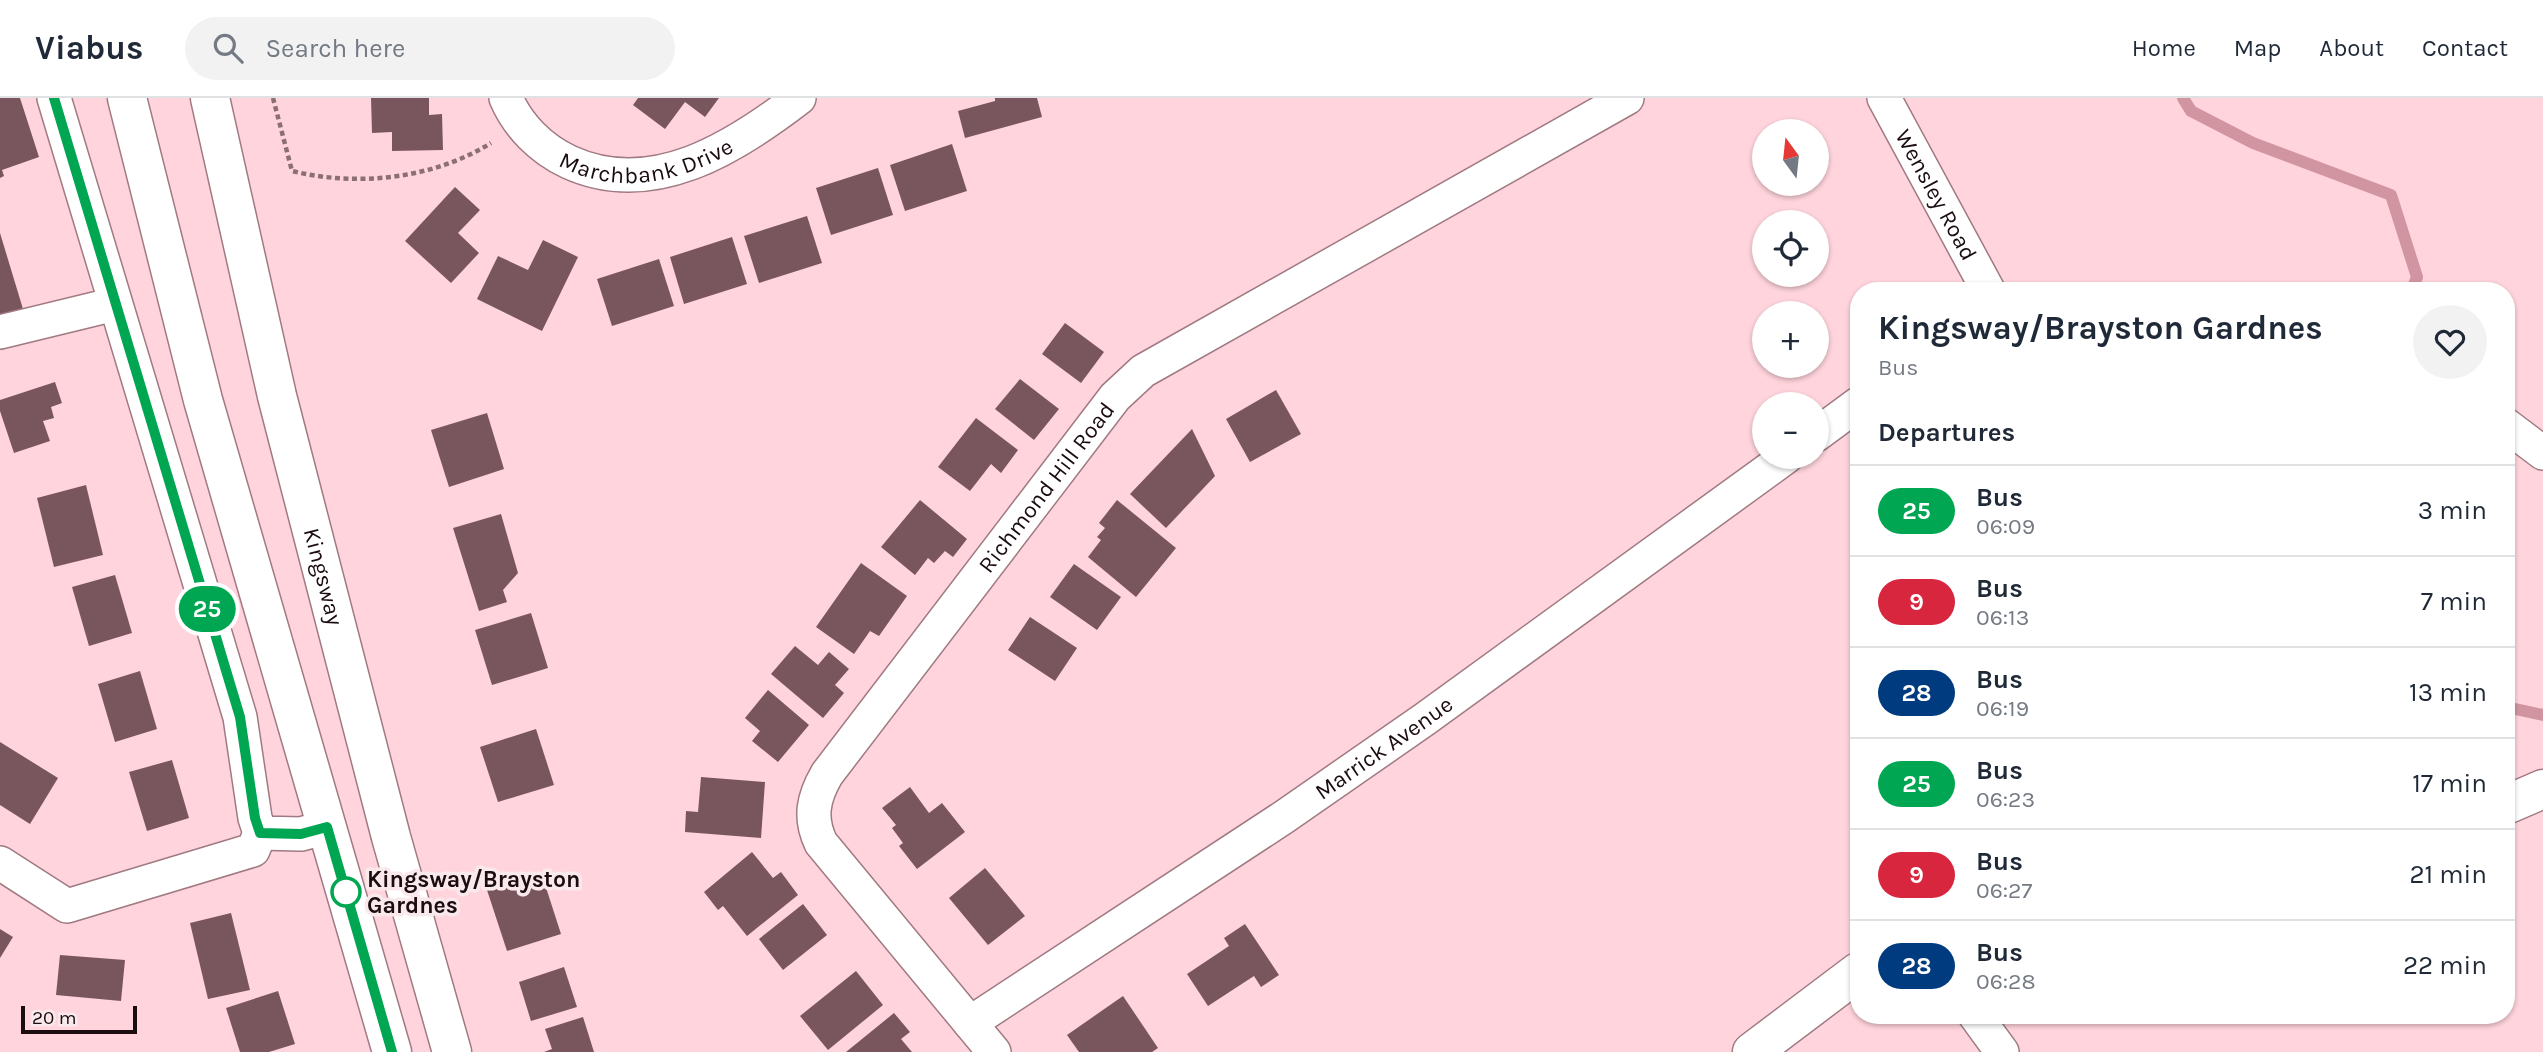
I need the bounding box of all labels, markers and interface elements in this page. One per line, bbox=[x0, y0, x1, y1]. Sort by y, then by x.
search box bbox=[185, 17, 675, 80]
text: Viabus bbox=[35, 29, 143, 67]
icon: search bbox=[209, 29, 247, 67]
text: Search here bbox=[265, 33, 405, 64]
text: Home bbox=[2132, 34, 2196, 62]
text: Map bbox=[2234, 34, 2281, 62]
text: About bbox=[2319, 34, 2384, 62]
text: Contact bbox=[2422, 34, 2508, 62]
north arrow bbox=[1752, 119, 1829, 196]
map controls bbox=[1752, 119, 1829, 469]
street label: Wensley Road bbox=[1890, 125, 1983, 265]
street label: Marchbank Drive bbox=[555, 132, 737, 189]
button: locate bbox=[1752, 210, 1829, 287]
button: + bbox=[1752, 301, 1829, 378]
button: heart bbox=[2413, 305, 2487, 379]
text: Kingsway/Brayston Gardnes bbox=[1878, 309, 2323, 347]
text: Bus bbox=[1878, 354, 1918, 381]
button: − bbox=[1752, 392, 1829, 469]
street label: Richmond Hill Road bbox=[972, 396, 1120, 578]
text: Departures bbox=[1878, 417, 2015, 448]
text: Bus bbox=[1976, 482, 2023, 513]
text: 3 min bbox=[2418, 495, 2487, 526]
text: 25 bbox=[1902, 497, 1931, 525]
text: 06:09 bbox=[1976, 513, 2035, 540]
street label: Kingsway bbox=[298, 525, 349, 629]
text: Bus bbox=[1976, 573, 2023, 604]
line badge: 25 bbox=[176, 586, 238, 632]
text: 7 min bbox=[2421, 586, 2487, 617]
text: 9 bbox=[1909, 588, 1924, 616]
text: 25 bbox=[193, 595, 221, 623]
text: 06:13 bbox=[1976, 604, 2029, 631]
text: Bus bbox=[1976, 664, 2023, 695]
text: 13 min bbox=[2409, 677, 2487, 708]
text: 28 bbox=[1901, 679, 1932, 707]
street label: Marrick Avenue bbox=[1310, 690, 1458, 805]
text: 06:19 bbox=[1976, 695, 2029, 722]
text: Bus bbox=[1976, 755, 2023, 786]
text: 17 min bbox=[2412, 768, 2487, 799]
text: 25 bbox=[1902, 770, 1931, 798]
text: 06:23 bbox=[1976, 786, 2035, 813]
text: Bus bbox=[1976, 846, 2023, 877]
text: 21 min bbox=[2409, 859, 2487, 890]
text: 9 bbox=[1909, 861, 1924, 889]
place label: Kingsway/Brayston Gardnes bbox=[367, 866, 580, 919]
marker: Kingsway/Brayston Gardnes bbox=[331, 877, 361, 907]
text: 06:27 bbox=[1976, 877, 2032, 904]
text: Bus bbox=[1976, 937, 2023, 968]
text: 22 min bbox=[2403, 950, 2487, 981]
text: 28 bbox=[1901, 952, 1932, 980]
text: 06:28 bbox=[1976, 968, 2036, 995]
scale bar bbox=[21, 1003, 136, 1035]
text: 20 m bbox=[32, 1007, 77, 1029]

